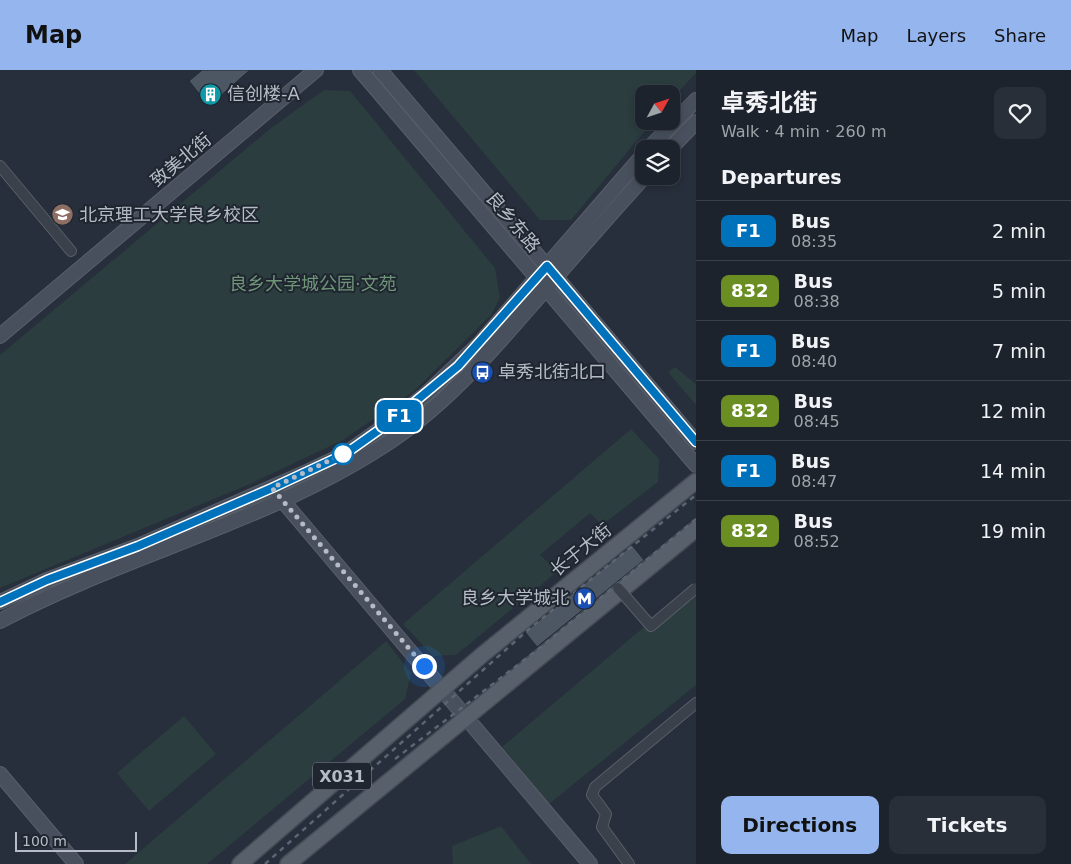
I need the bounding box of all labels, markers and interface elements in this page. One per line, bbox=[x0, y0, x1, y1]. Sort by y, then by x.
text: Map bbox=[25, 21, 82, 49]
text: Map bbox=[840, 25, 878, 46]
text: Layers bbox=[906, 25, 966, 46]
text: Share bbox=[994, 25, 1046, 46]
building icon: 信创楼-A bbox=[199, 82, 223, 106]
place label: 信创楼-A bbox=[227, 83, 300, 104]
north arrow bbox=[635, 85, 680, 130]
map controls bbox=[635, 85, 680, 185]
button: heart bbox=[994, 87, 1046, 139]
text: 卓秀北街 bbox=[721, 89, 817, 117]
text: Walk · 4 min · 260 m bbox=[721, 122, 886, 141]
street label: 致美北街 bbox=[146, 128, 215, 191]
button: layers bbox=[635, 140, 680, 185]
text: Departures bbox=[721, 166, 842, 188]
street label: 良乡东路 bbox=[482, 187, 545, 256]
school or university icon: 北京理工大学良乡校区 bbox=[51, 203, 75, 227]
place label: 北京理工大学良乡校区 bbox=[79, 204, 259, 225]
text: Bus bbox=[791, 210, 830, 232]
text: F1 bbox=[736, 220, 761, 241]
text: 2 min bbox=[992, 220, 1046, 242]
text: 08:35 bbox=[791, 232, 837, 251]
text: Bus bbox=[794, 270, 833, 292]
park label: 良乡大学城公园·文苑 bbox=[229, 273, 397, 294]
text: 832 bbox=[731, 280, 769, 301]
text: 5 min bbox=[992, 280, 1046, 302]
text: 08:38 bbox=[794, 292, 840, 311]
text: Bus bbox=[791, 330, 830, 352]
text: F1 bbox=[736, 340, 761, 361]
text: 7 min bbox=[992, 340, 1046, 362]
text: 08:40 bbox=[791, 352, 837, 371]
bus stop icon: 卓秀北街北口 bbox=[470, 360, 494, 384]
place label: 卓秀北街北口 bbox=[498, 361, 606, 382]
text: Bus bbox=[794, 390, 833, 412]
line badge: F1 bbox=[376, 400, 422, 432]
text: 832 bbox=[731, 400, 769, 421]
text: 12 min bbox=[980, 400, 1046, 422]
text: F1 bbox=[387, 405, 411, 426]
text: 08:45 bbox=[794, 412, 840, 431]
unlabelled marker bbox=[332, 443, 354, 465]
text: Bus bbox=[791, 450, 830, 472]
text: F1 bbox=[736, 460, 761, 481]
text: 14 min bbox=[980, 460, 1046, 482]
text: 08:47 bbox=[791, 472, 837, 491]
text: Bus bbox=[794, 510, 833, 532]
street label: 长于大街 bbox=[546, 519, 615, 580]
text: 832 bbox=[731, 520, 769, 541]
text: 19 min bbox=[980, 520, 1046, 542]
text: 08:52 bbox=[794, 532, 840, 551]
metro station icon: 良乡大学城北 bbox=[573, 586, 597, 610]
place label: 良乡大学城北 bbox=[461, 587, 569, 608]
your location bbox=[412, 654, 437, 679]
road number: X031 bbox=[313, 762, 371, 789]
button: Directions bbox=[721, 796, 879, 854]
button: Tickets bbox=[889, 796, 1046, 854]
scale bar bbox=[15, 829, 138, 852]
text: 100 m bbox=[22, 833, 67, 849]

